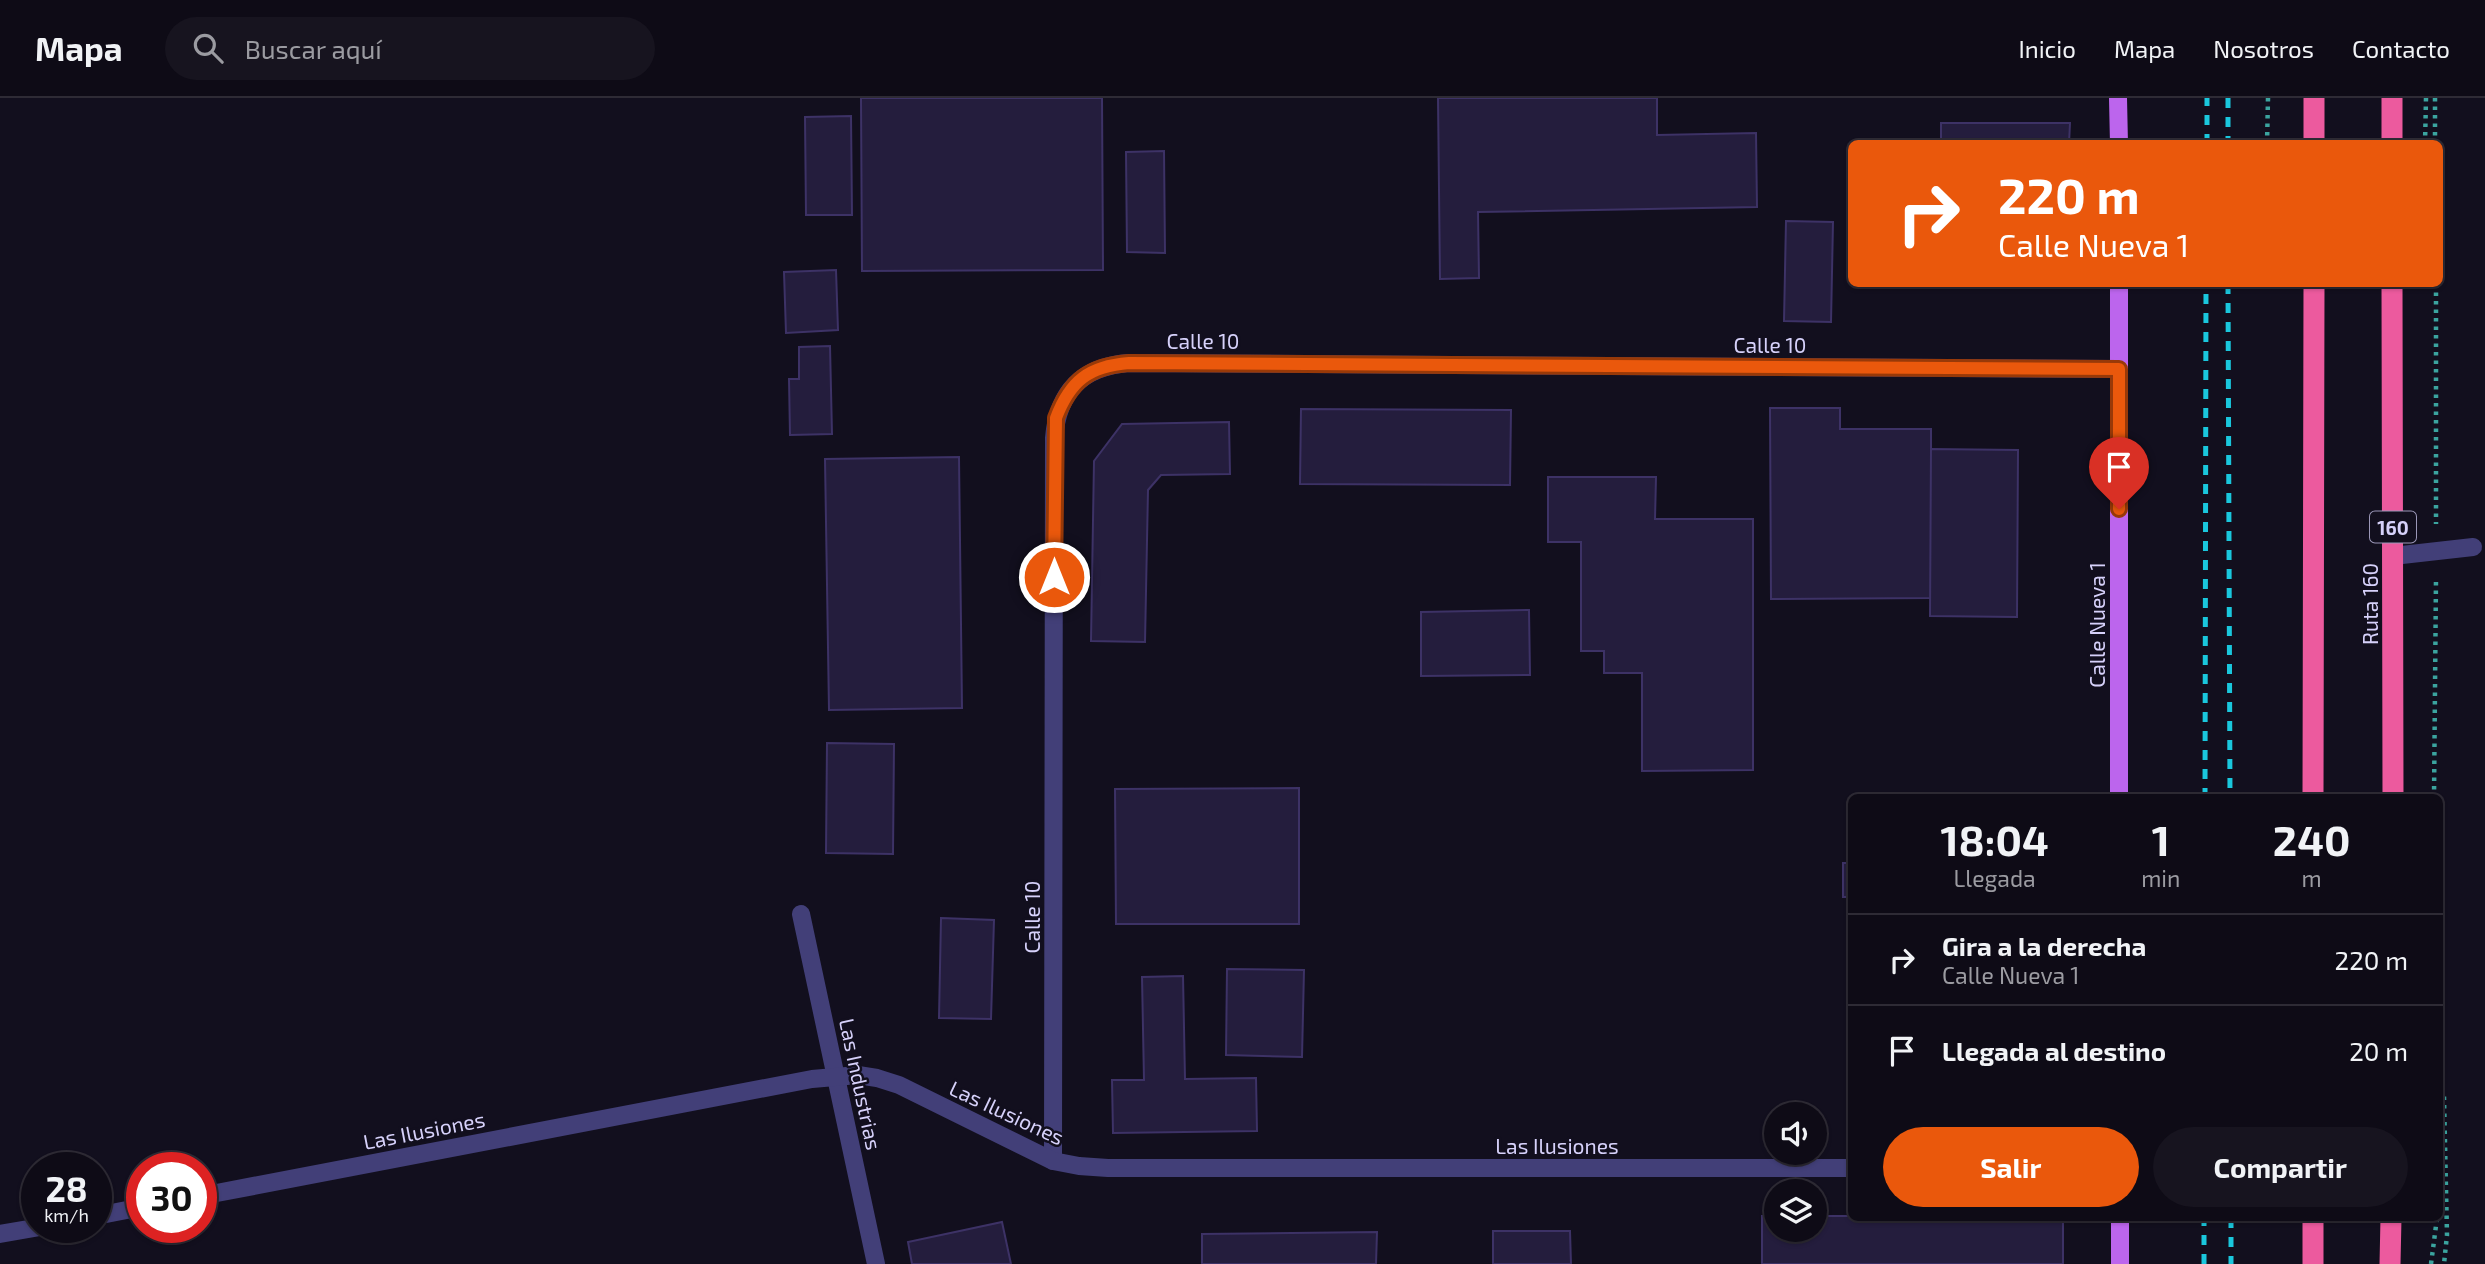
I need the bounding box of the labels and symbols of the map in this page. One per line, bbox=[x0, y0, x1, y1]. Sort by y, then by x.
street label: Calle 10 bbox=[1167, 328, 1239, 353]
street label: Calle 10 bbox=[1734, 332, 1806, 357]
pin bbox=[2089, 437, 2149, 509]
road number: 160 bbox=[2370, 512, 2416, 542]
position arrow bbox=[1017, 540, 1091, 614]
street label: Calle Nueva 1 bbox=[2084, 562, 2109, 688]
street label: Ruta 160 bbox=[2357, 563, 2382, 645]
street label: Calle 10 bbox=[1019, 881, 1044, 953]
street label: Las Industrias bbox=[835, 1016, 887, 1152]
street label: Las Ilusiones bbox=[946, 1075, 1068, 1149]
street label: Las Ilusiones bbox=[361, 1106, 487, 1154]
street label: Las Ilusiones bbox=[1495, 1133, 1619, 1158]
speed limit sign: 30 bbox=[126, 1152, 217, 1243]

